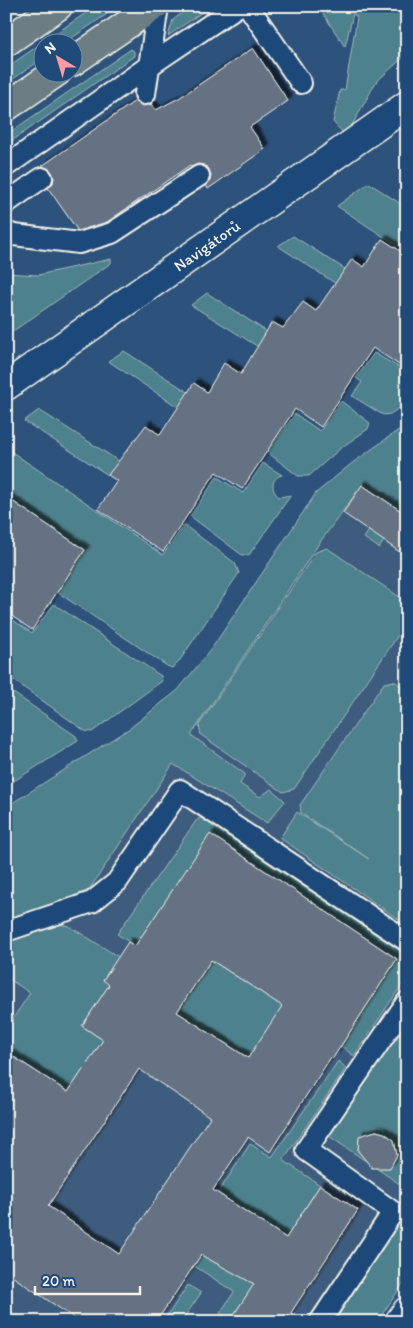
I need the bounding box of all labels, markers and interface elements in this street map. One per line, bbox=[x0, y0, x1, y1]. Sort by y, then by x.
north arrow bbox=[32, 32, 82, 82]
text: N bbox=[41, 39, 59, 58]
street label: Navigátorů bbox=[170, 216, 244, 275]
scale bar bbox=[35, 1263, 140, 1295]
text: 20 m bbox=[42, 1272, 76, 1290]

